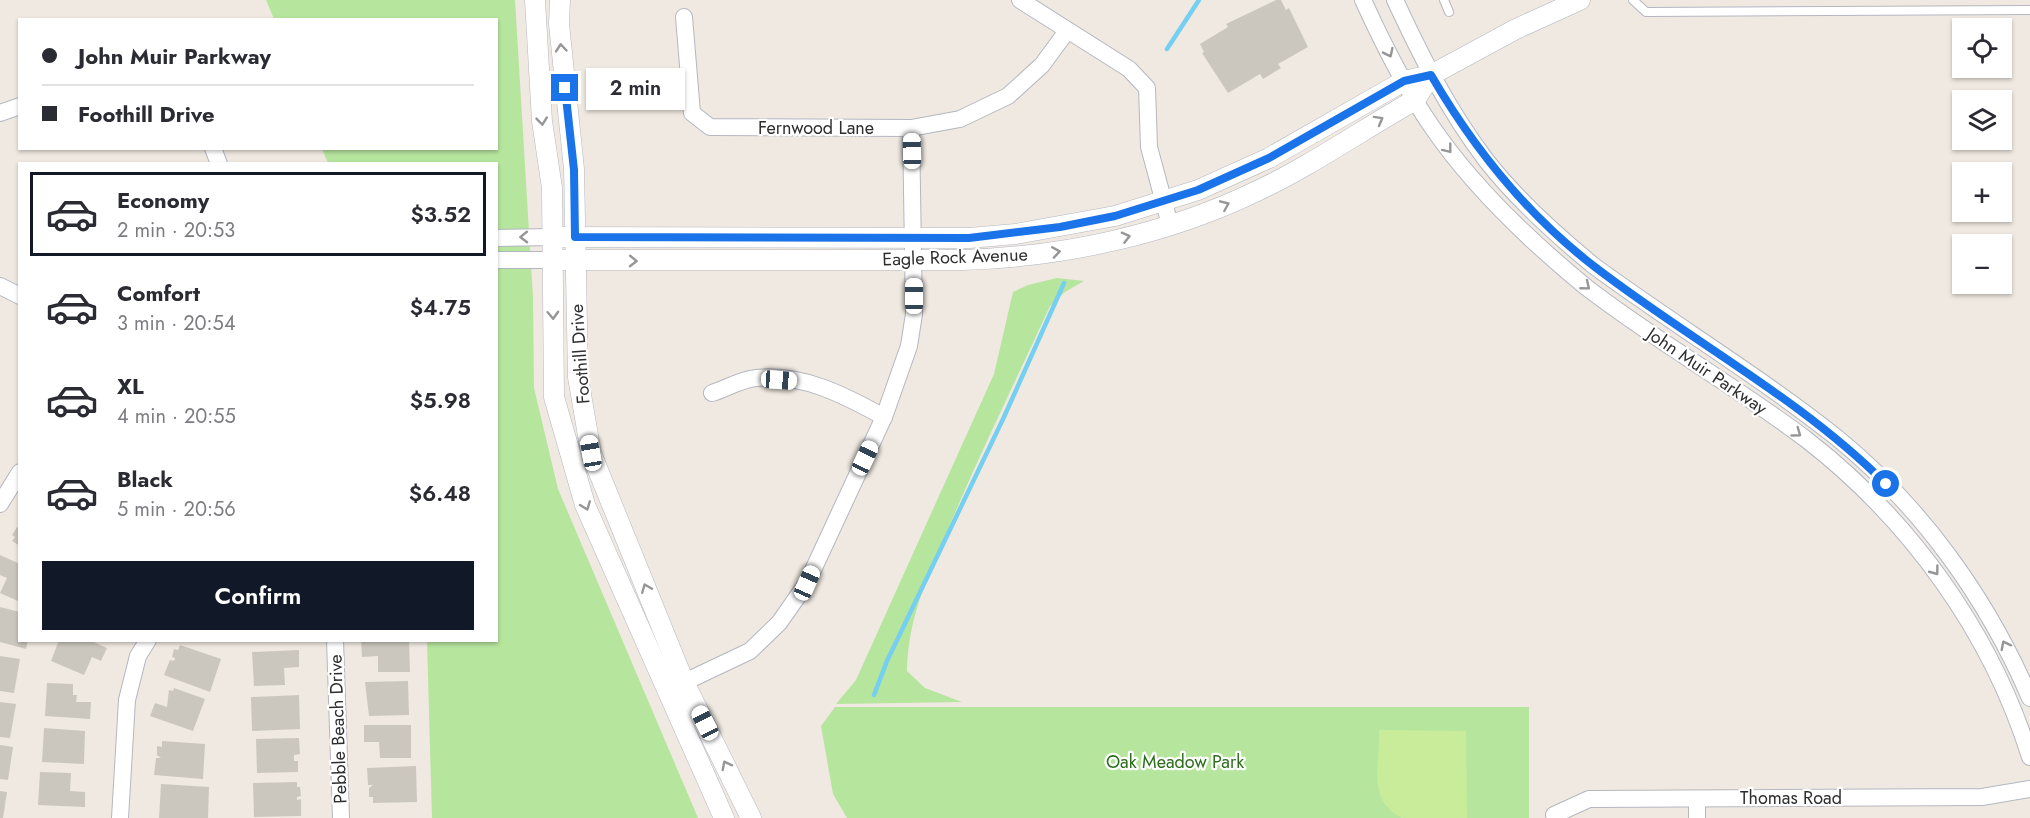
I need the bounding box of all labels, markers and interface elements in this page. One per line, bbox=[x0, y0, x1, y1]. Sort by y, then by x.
map controls bbox=[1952, 18, 2012, 294]
button: locate bbox=[1952, 18, 2012, 78]
text: John Muir Parkway bbox=[78, 40, 271, 72]
one-way arrow bbox=[555, 44, 568, 53]
one-way arrow bbox=[1381, 46, 1393, 57]
callout: 2 min bbox=[586, 67, 685, 109]
route end bbox=[551, 74, 578, 101]
text: 2 min bbox=[610, 74, 661, 103]
button: layers bbox=[1952, 90, 2012, 150]
text: Foothill Drive bbox=[78, 98, 215, 130]
street label: Fernwood Lane bbox=[758, 115, 874, 141]
one-way arrow bbox=[1373, 116, 1384, 127]
one-way arrow bbox=[535, 117, 548, 126]
car bbox=[903, 133, 921, 169]
one-way arrow bbox=[1440, 142, 1451, 153]
button: + bbox=[1952, 162, 2012, 222]
text: Economy bbox=[117, 184, 209, 216]
icon: car bbox=[45, 187, 99, 241]
text: $3.52 bbox=[410, 198, 471, 230]
one-way arrow bbox=[1219, 200, 1230, 212]
text: 2 min · 20:53 bbox=[117, 216, 235, 245]
one-way arrow bbox=[520, 231, 529, 243]
one-way arrow bbox=[1120, 232, 1131, 244]
button: − bbox=[1952, 234, 2012, 294]
street label: Eagle Rock Avenue bbox=[882, 241, 1028, 273]
one-way arrow bbox=[1051, 246, 1060, 258]
one-way arrow bbox=[628, 255, 637, 267]
text: Comfort bbox=[117, 277, 200, 309]
car bbox=[905, 278, 923, 314]
one-way arrow bbox=[1579, 278, 1590, 289]
icon: car bbox=[45, 280, 99, 334]
text: $4.75 bbox=[410, 291, 471, 323]
street label: Foothill Drive bbox=[564, 303, 596, 405]
text: 3 min · 20:54 bbox=[117, 309, 236, 338]
one-way arrow bbox=[547, 311, 560, 320]
street label: John Muir Parkway bbox=[1640, 320, 1772, 421]
text: XL bbox=[117, 370, 144, 402]
car bbox=[760, 370, 798, 390]
icon: car bbox=[45, 373, 99, 427]
text: $5.98 bbox=[410, 384, 471, 416]
text: 4 min · 20:55 bbox=[117, 402, 236, 431]
one-way arrow bbox=[1791, 426, 1802, 437]
car bbox=[579, 434, 603, 472]
car bbox=[849, 438, 881, 478]
text: Black bbox=[117, 463, 173, 495]
icon: car bbox=[45, 466, 99, 520]
route start bbox=[1872, 470, 1899, 497]
text: $6.48 bbox=[409, 477, 471, 509]
text: 5 min · 20:56 bbox=[117, 495, 236, 524]
one-way arrow bbox=[579, 500, 591, 511]
button: Confirm bbox=[42, 561, 474, 630]
car bbox=[791, 563, 823, 603]
one-way arrow bbox=[1927, 564, 1938, 575]
one-way arrow bbox=[641, 583, 653, 594]
one-way arrow bbox=[2001, 641, 2012, 652]
street label: Pebble Beach Drive bbox=[322, 654, 354, 804]
car bbox=[689, 703, 721, 743]
park label: Oak Meadow Park bbox=[1106, 749, 1244, 775]
one-way arrow bbox=[722, 761, 733, 772]
street label: Thomas Road bbox=[1740, 785, 1842, 811]

